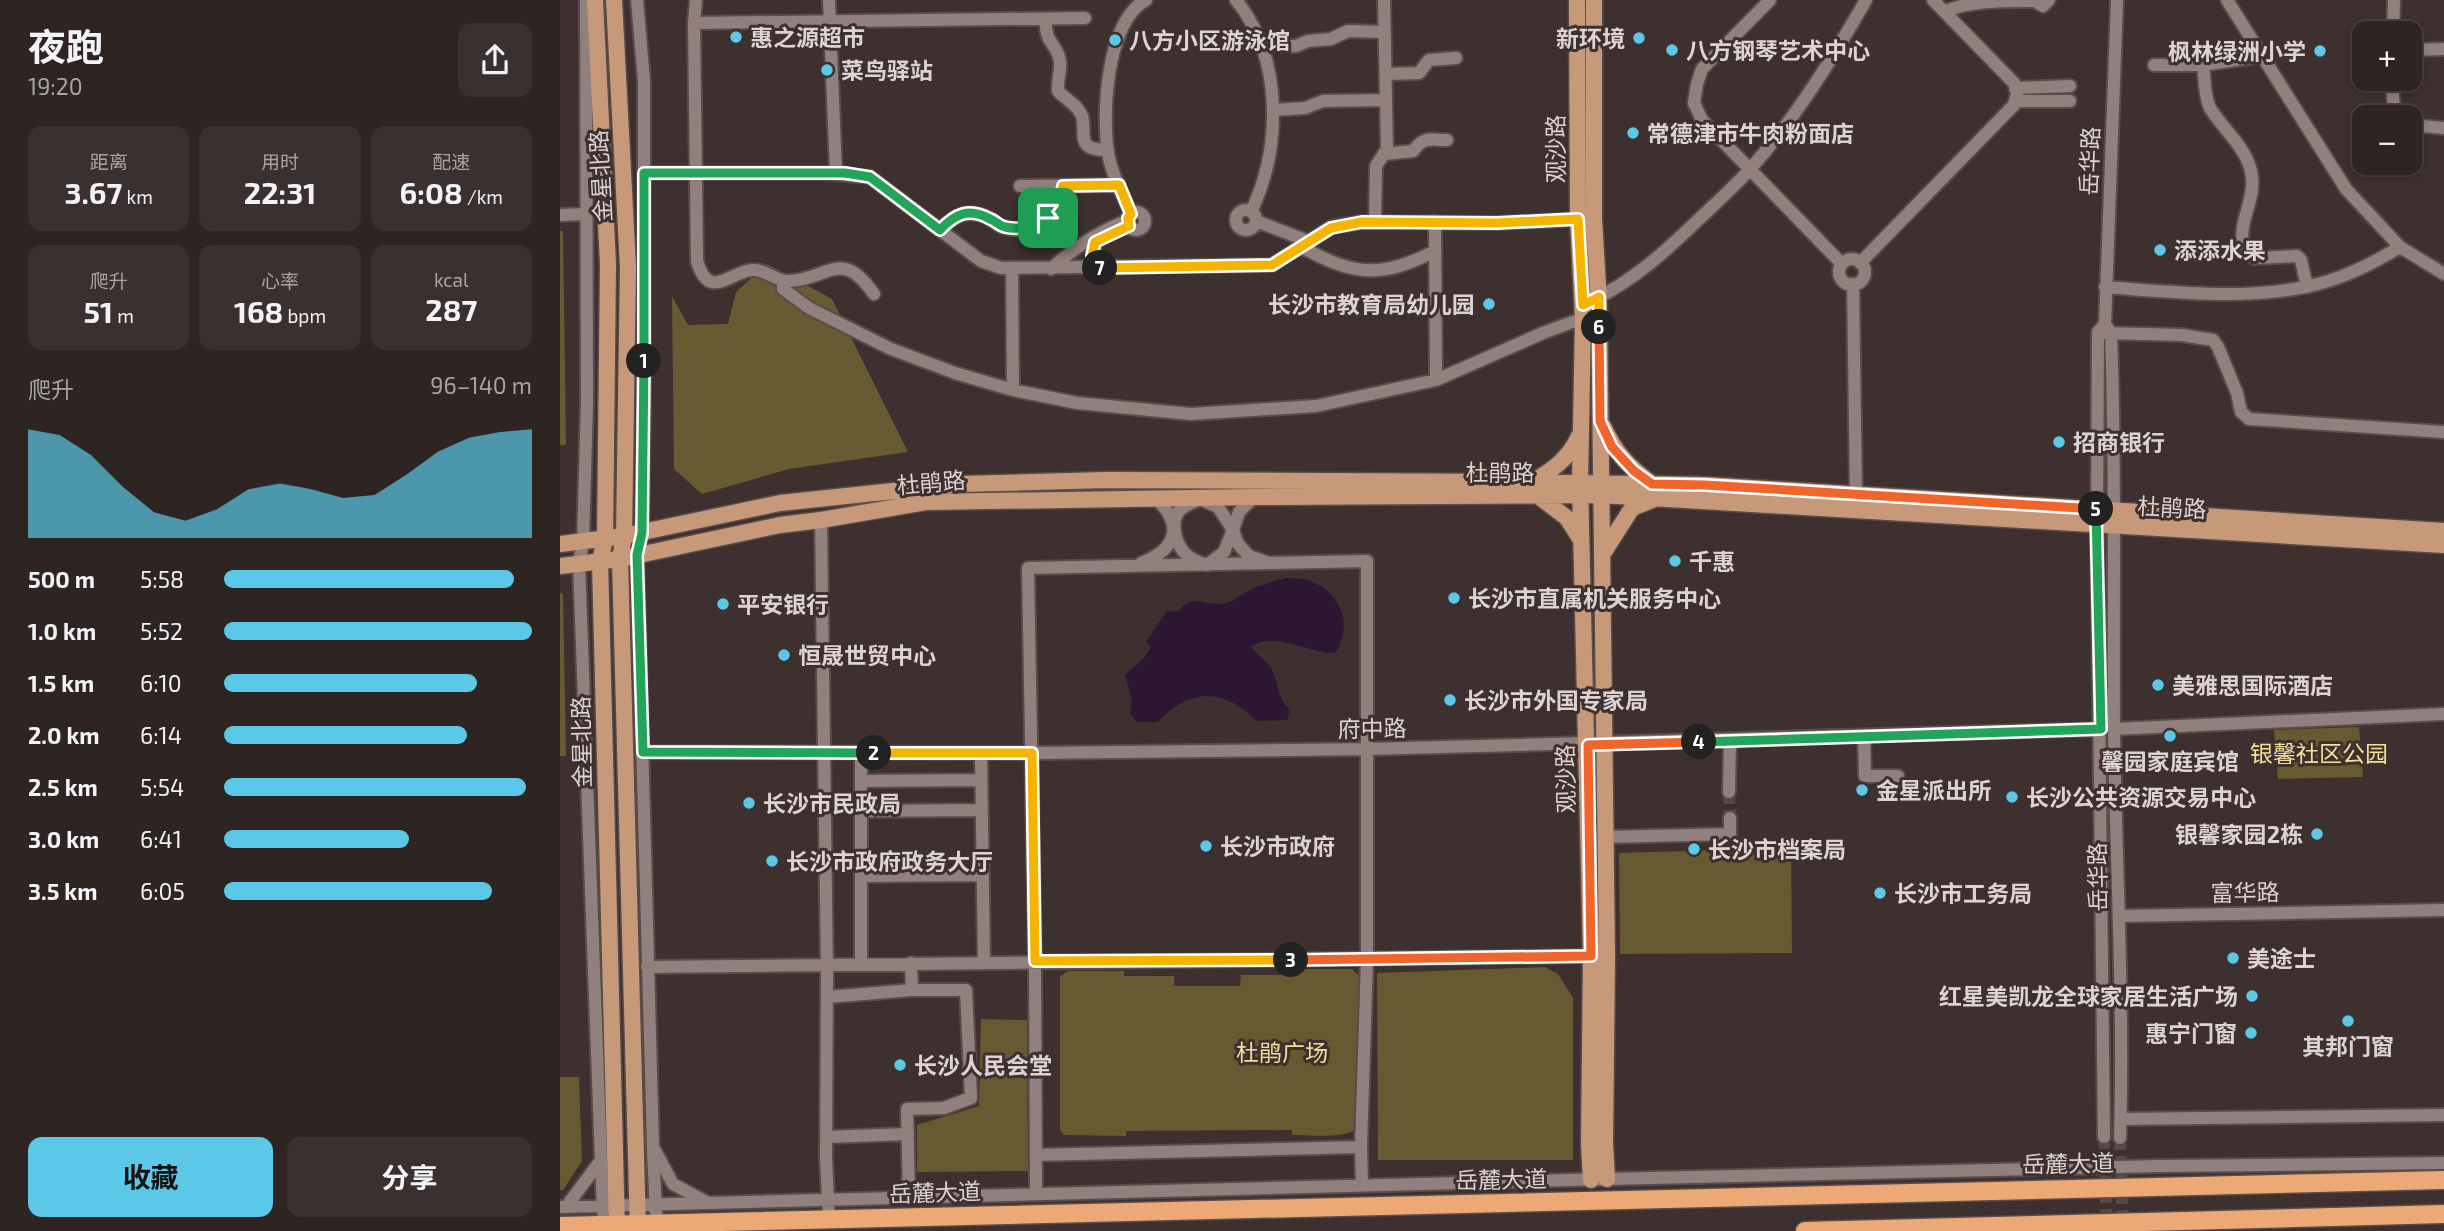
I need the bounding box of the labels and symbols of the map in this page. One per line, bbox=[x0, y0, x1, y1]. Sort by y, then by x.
place label: 惠之源超市 bbox=[750, 23, 865, 51]
place label: 新环境 bbox=[1556, 24, 1625, 52]
place label: 八方小区游泳馆 bbox=[1129, 26, 1290, 54]
marker: 惠之源超市 bbox=[728, 29, 744, 45]
marker: 新环境 bbox=[1631, 30, 1647, 46]
marker: 八方小区游泳馆 bbox=[1107, 32, 1123, 48]
place label: 八方钢琴艺术中心 bbox=[1686, 36, 1870, 64]
place label: 枫林绿洲小学 bbox=[2168, 37, 2306, 65]
marker: 八方钢琴艺术中心 bbox=[1664, 42, 1680, 58]
marker: 枫林绿洲小学 bbox=[2312, 43, 2328, 59]
place label: 菜鸟驿站 bbox=[841, 56, 933, 84]
marker: 菜鸟驿站 bbox=[819, 62, 835, 78]
street label: 观沙路 bbox=[1541, 115, 1569, 184]
place label: 常德津市牛肉粉面店 bbox=[1647, 119, 1854, 147]
marker: 常德津市牛肉粉面店 bbox=[1625, 125, 1641, 141]
street label: 岳华路 bbox=[2074, 126, 2104, 196]
street label: 金星北路 bbox=[584, 129, 616, 223]
pin bbox=[1018, 188, 1078, 248]
place label: 添添水果 bbox=[2174, 236, 2266, 264]
marker: 添添水果 bbox=[2152, 242, 2168, 258]
pin: 7 bbox=[1082, 250, 1118, 286]
place label: 长沙市教育局幼儿园 bbox=[1268, 290, 1475, 318]
marker: 长沙市教育局幼儿园 bbox=[1481, 296, 1497, 312]
pin: 6 bbox=[1581, 310, 1616, 344]
pin: 1 bbox=[626, 344, 662, 378]
place label: 招商银行 bbox=[2073, 428, 2165, 456]
marker: 招商银行 bbox=[2051, 434, 2067, 450]
street label: 杜鹃路 bbox=[1466, 458, 1535, 486]
street label: 杜鹃路 bbox=[895, 465, 967, 499]
pin: 5 bbox=[2078, 491, 2114, 526]
street label: 杜鹃路 bbox=[2137, 491, 2207, 523]
place label: 千惠 bbox=[1689, 547, 1735, 575]
marker: 千惠 bbox=[1667, 553, 1683, 569]
place label: 长沙市直属机关服务中心 bbox=[1468, 584, 1721, 612]
place label: 平安银行 bbox=[737, 590, 829, 618]
marker: 长沙市直属机关服务中心 bbox=[1446, 590, 1462, 606]
marker: 平安银行 bbox=[715, 596, 731, 612]
place label: 恒晟世贸中心 bbox=[798, 641, 936, 669]
marker: 恒晟世贸中心 bbox=[776, 647, 792, 663]
place label: 美雅思国际酒店 bbox=[2172, 671, 2333, 699]
marker: 美雅思国际酒店 bbox=[2150, 677, 2166, 693]
place label: 长沙市外国专家局 bbox=[1464, 686, 1648, 714]
marker: 长沙市外国专家局 bbox=[1442, 692, 1458, 708]
street label: 金星北路 bbox=[566, 696, 596, 788]
street label: 府中路 bbox=[1337, 713, 1407, 743]
pin: 4 bbox=[1682, 724, 1716, 760]
marker: 馨园家庭宾馆 bbox=[2162, 728, 2178, 744]
pin: 2 bbox=[856, 736, 892, 770]
park label: 银馨社区公园 bbox=[2250, 739, 2388, 767]
street label: 观沙路 bbox=[1550, 744, 1580, 814]
place label: 馨园家庭宾馆 bbox=[2101, 747, 2239, 775]
place label: 金星派出所 bbox=[1876, 776, 1991, 804]
marker: 金星派出所 bbox=[1854, 782, 1870, 798]
place label: 长沙公共资源交易中心 bbox=[2026, 783, 2256, 811]
place label: 长沙市民政局 bbox=[763, 789, 901, 817]
marker: 长沙公共资源交易中心 bbox=[2004, 789, 2020, 805]
marker: 长沙市民政局 bbox=[741, 795, 757, 811]
place label: 银馨家园2栋 bbox=[2175, 820, 2303, 848]
marker: 银馨家园2栋 bbox=[2309, 826, 2325, 842]
place label: 长沙市政府 bbox=[1220, 832, 1335, 860]
place label: 长沙市档案局 bbox=[1708, 835, 1846, 863]
marker: 长沙市政府 bbox=[1198, 838, 1214, 854]
marker: 长沙市档案局 bbox=[1686, 841, 1702, 857]
street label: 岳华路 bbox=[2082, 842, 2112, 912]
place label: 长沙市政府政务大厅 bbox=[786, 847, 993, 875]
marker: 长沙市政府政务大厅 bbox=[764, 853, 780, 869]
street label: 富华路 bbox=[2210, 877, 2280, 907]
place label: 长沙市工务局 bbox=[1894, 879, 2032, 907]
marker: 长沙市工务局 bbox=[1872, 885, 1888, 901]
pin: 3 bbox=[1274, 942, 1308, 978]
place label: 美途士 bbox=[2247, 944, 2316, 972]
marker: 美途士 bbox=[2225, 950, 2241, 966]
place label: 红星美凯龙全球家居生活广场 bbox=[1939, 982, 2238, 1010]
marker: 红星美凯龙全球家居生活广场 bbox=[2244, 988, 2260, 1004]
marker: 其邦门窗 bbox=[2340, 1013, 2356, 1029]
place label: 惠宁门窗 bbox=[2145, 1019, 2237, 1047]
marker: 惠宁门窗 bbox=[2243, 1025, 2259, 1041]
place label: 其邦门窗 bbox=[2302, 1032, 2394, 1060]
park label: 杜鹃广场 bbox=[1236, 1038, 1328, 1066]
place label: 长沙人民会堂 bbox=[914, 1051, 1052, 1079]
marker: 长沙人民会堂 bbox=[892, 1057, 908, 1073]
street label: 岳麓大道 bbox=[2022, 1148, 2114, 1178]
street label: 岳麓大道 bbox=[1455, 1164, 1547, 1194]
street label: 岳麓大道 bbox=[889, 1176, 981, 1208]

